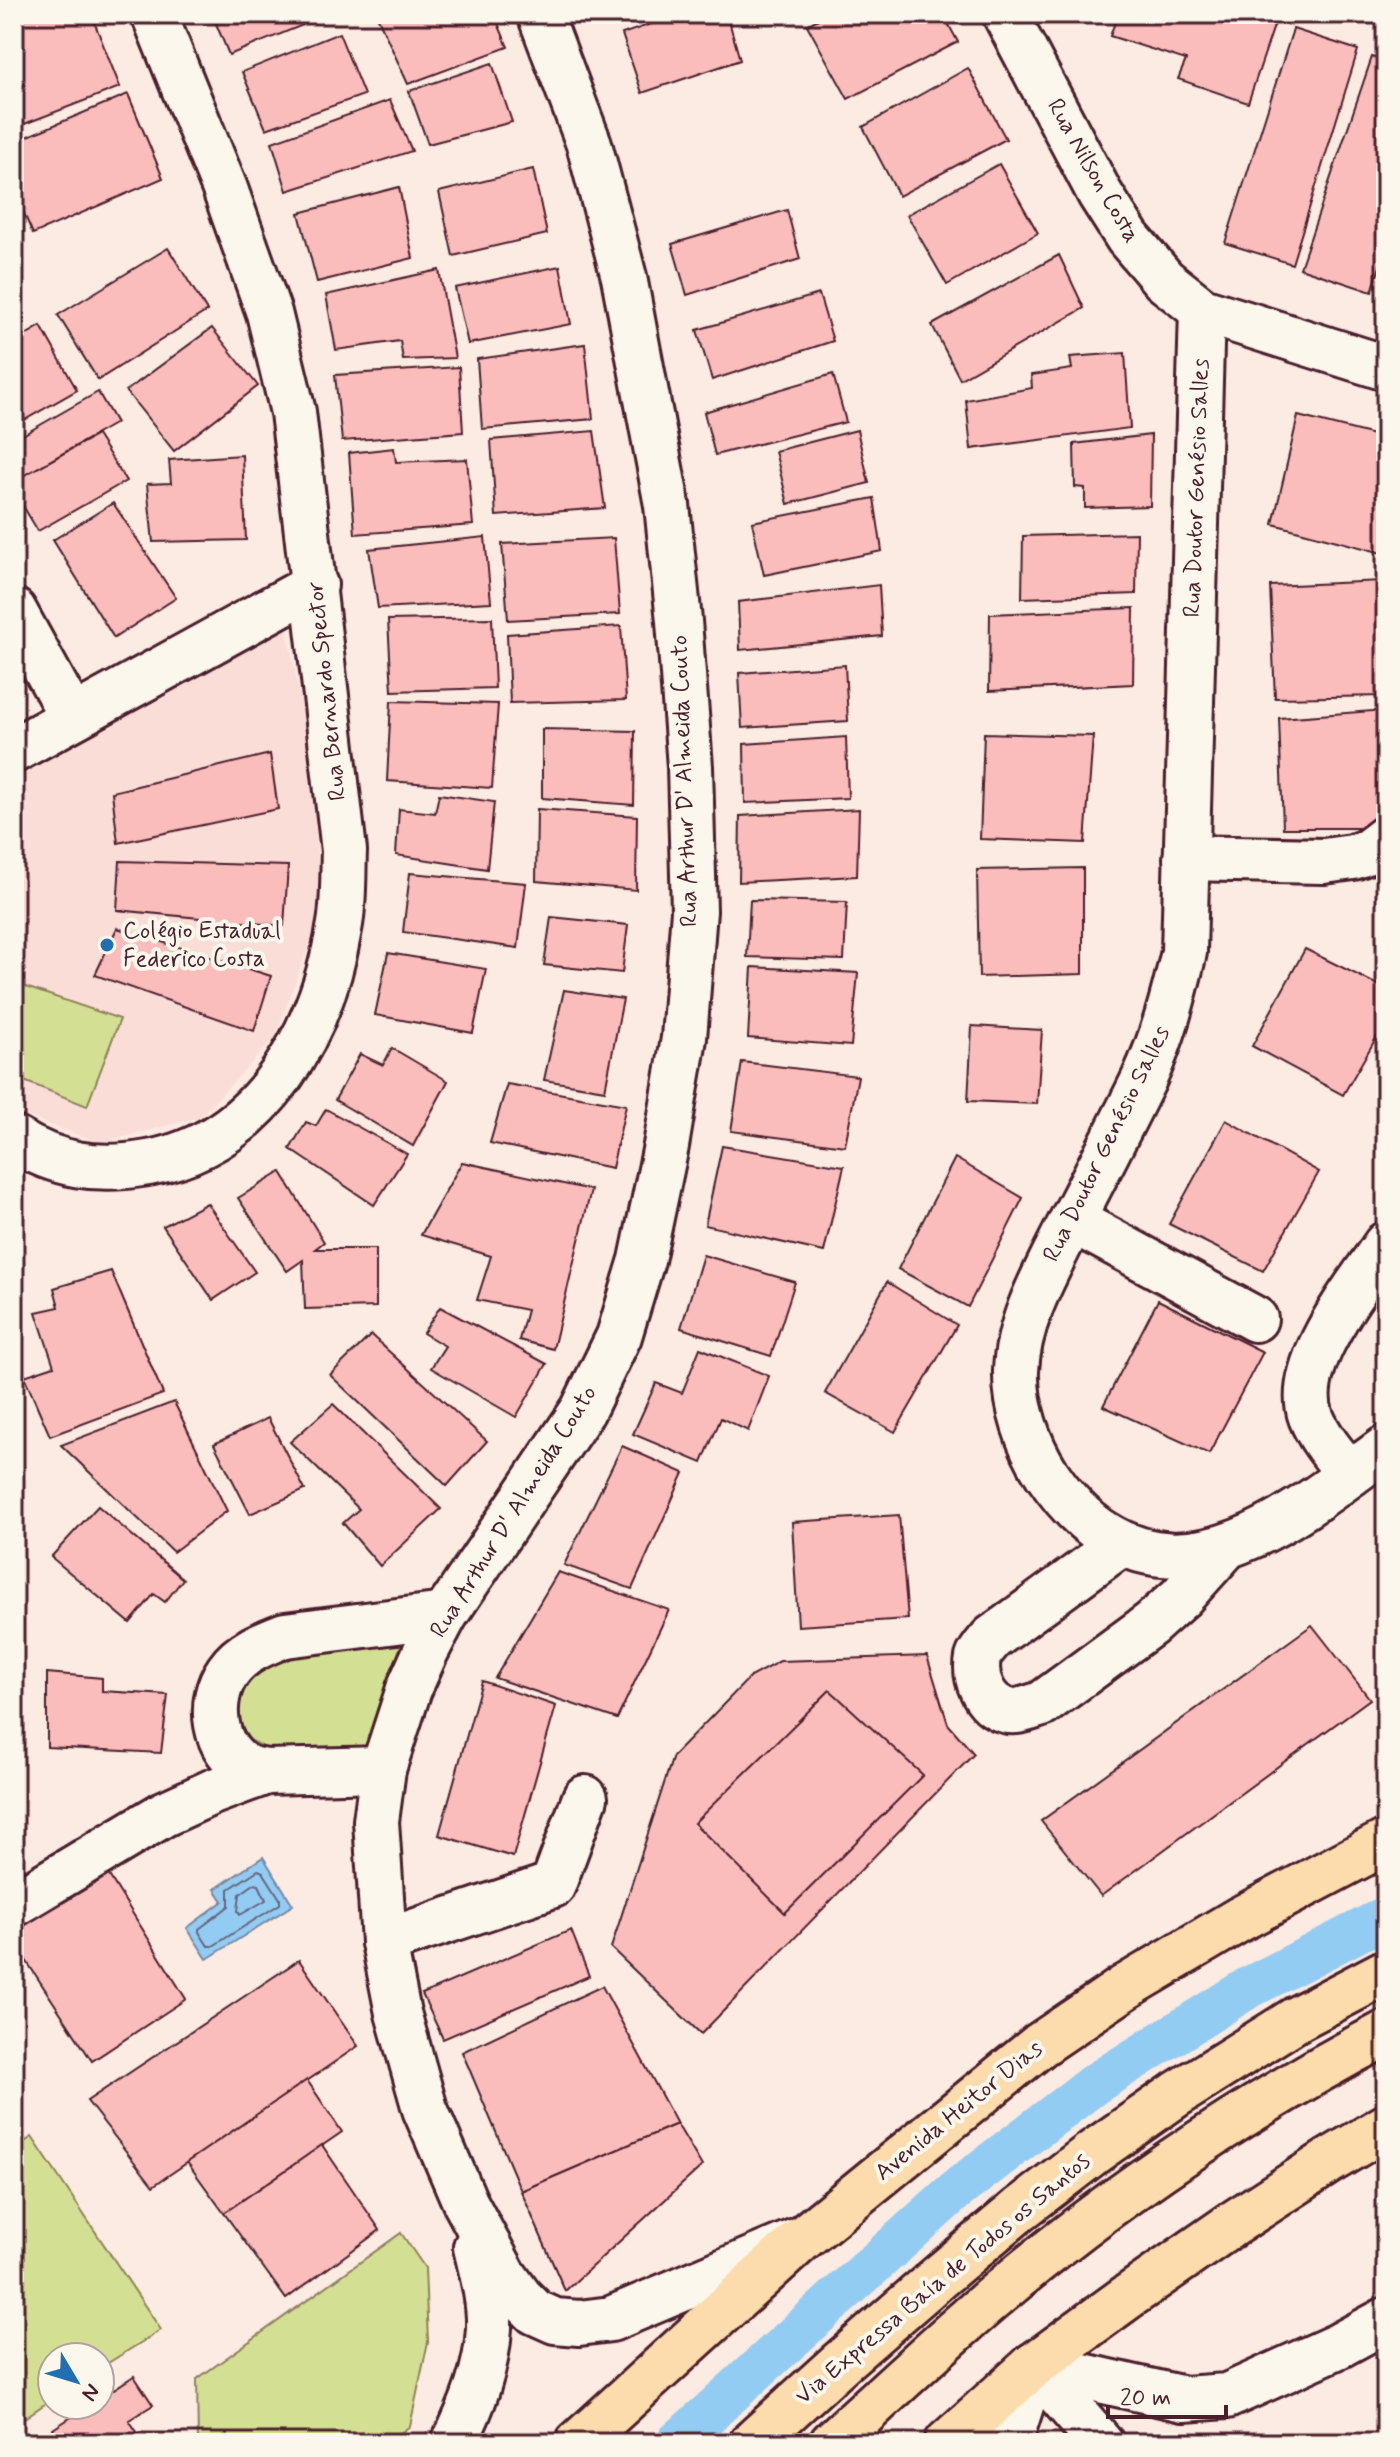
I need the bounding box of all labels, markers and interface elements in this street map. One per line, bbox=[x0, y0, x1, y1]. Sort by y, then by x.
street label: Rua Nilson Costa bbox=[1039, 93, 1147, 249]
street label: Rua Doutor Genésio Salles bbox=[1177, 358, 1217, 618]
street label: Rua Bernardo Spector bbox=[300, 580, 354, 802]
street label: Rua Arthur D' Almeida Couto bbox=[664, 634, 706, 928]
place label: Colégio Estadual Federico Costa bbox=[123, 916, 281, 975]
marker: Colégio Estadual Federico Costa bbox=[98, 936, 116, 954]
street label: Rua Doutor Genésio Salles bbox=[1036, 1020, 1178, 1267]
street label: Rua Arthur D' Almeida Couto bbox=[423, 1380, 605, 1644]
street label: Avenida Heitor Dias bbox=[869, 2033, 1050, 2188]
street label: Via Expressa Baía de Todos os Santos bbox=[789, 2146, 1097, 2412]
north arrow bbox=[36, 2341, 116, 2421]
scale bar bbox=[1108, 2369, 1226, 2419]
text: N bbox=[75, 2378, 106, 2406]
text: 20 m bbox=[1120, 2383, 1171, 2414]

